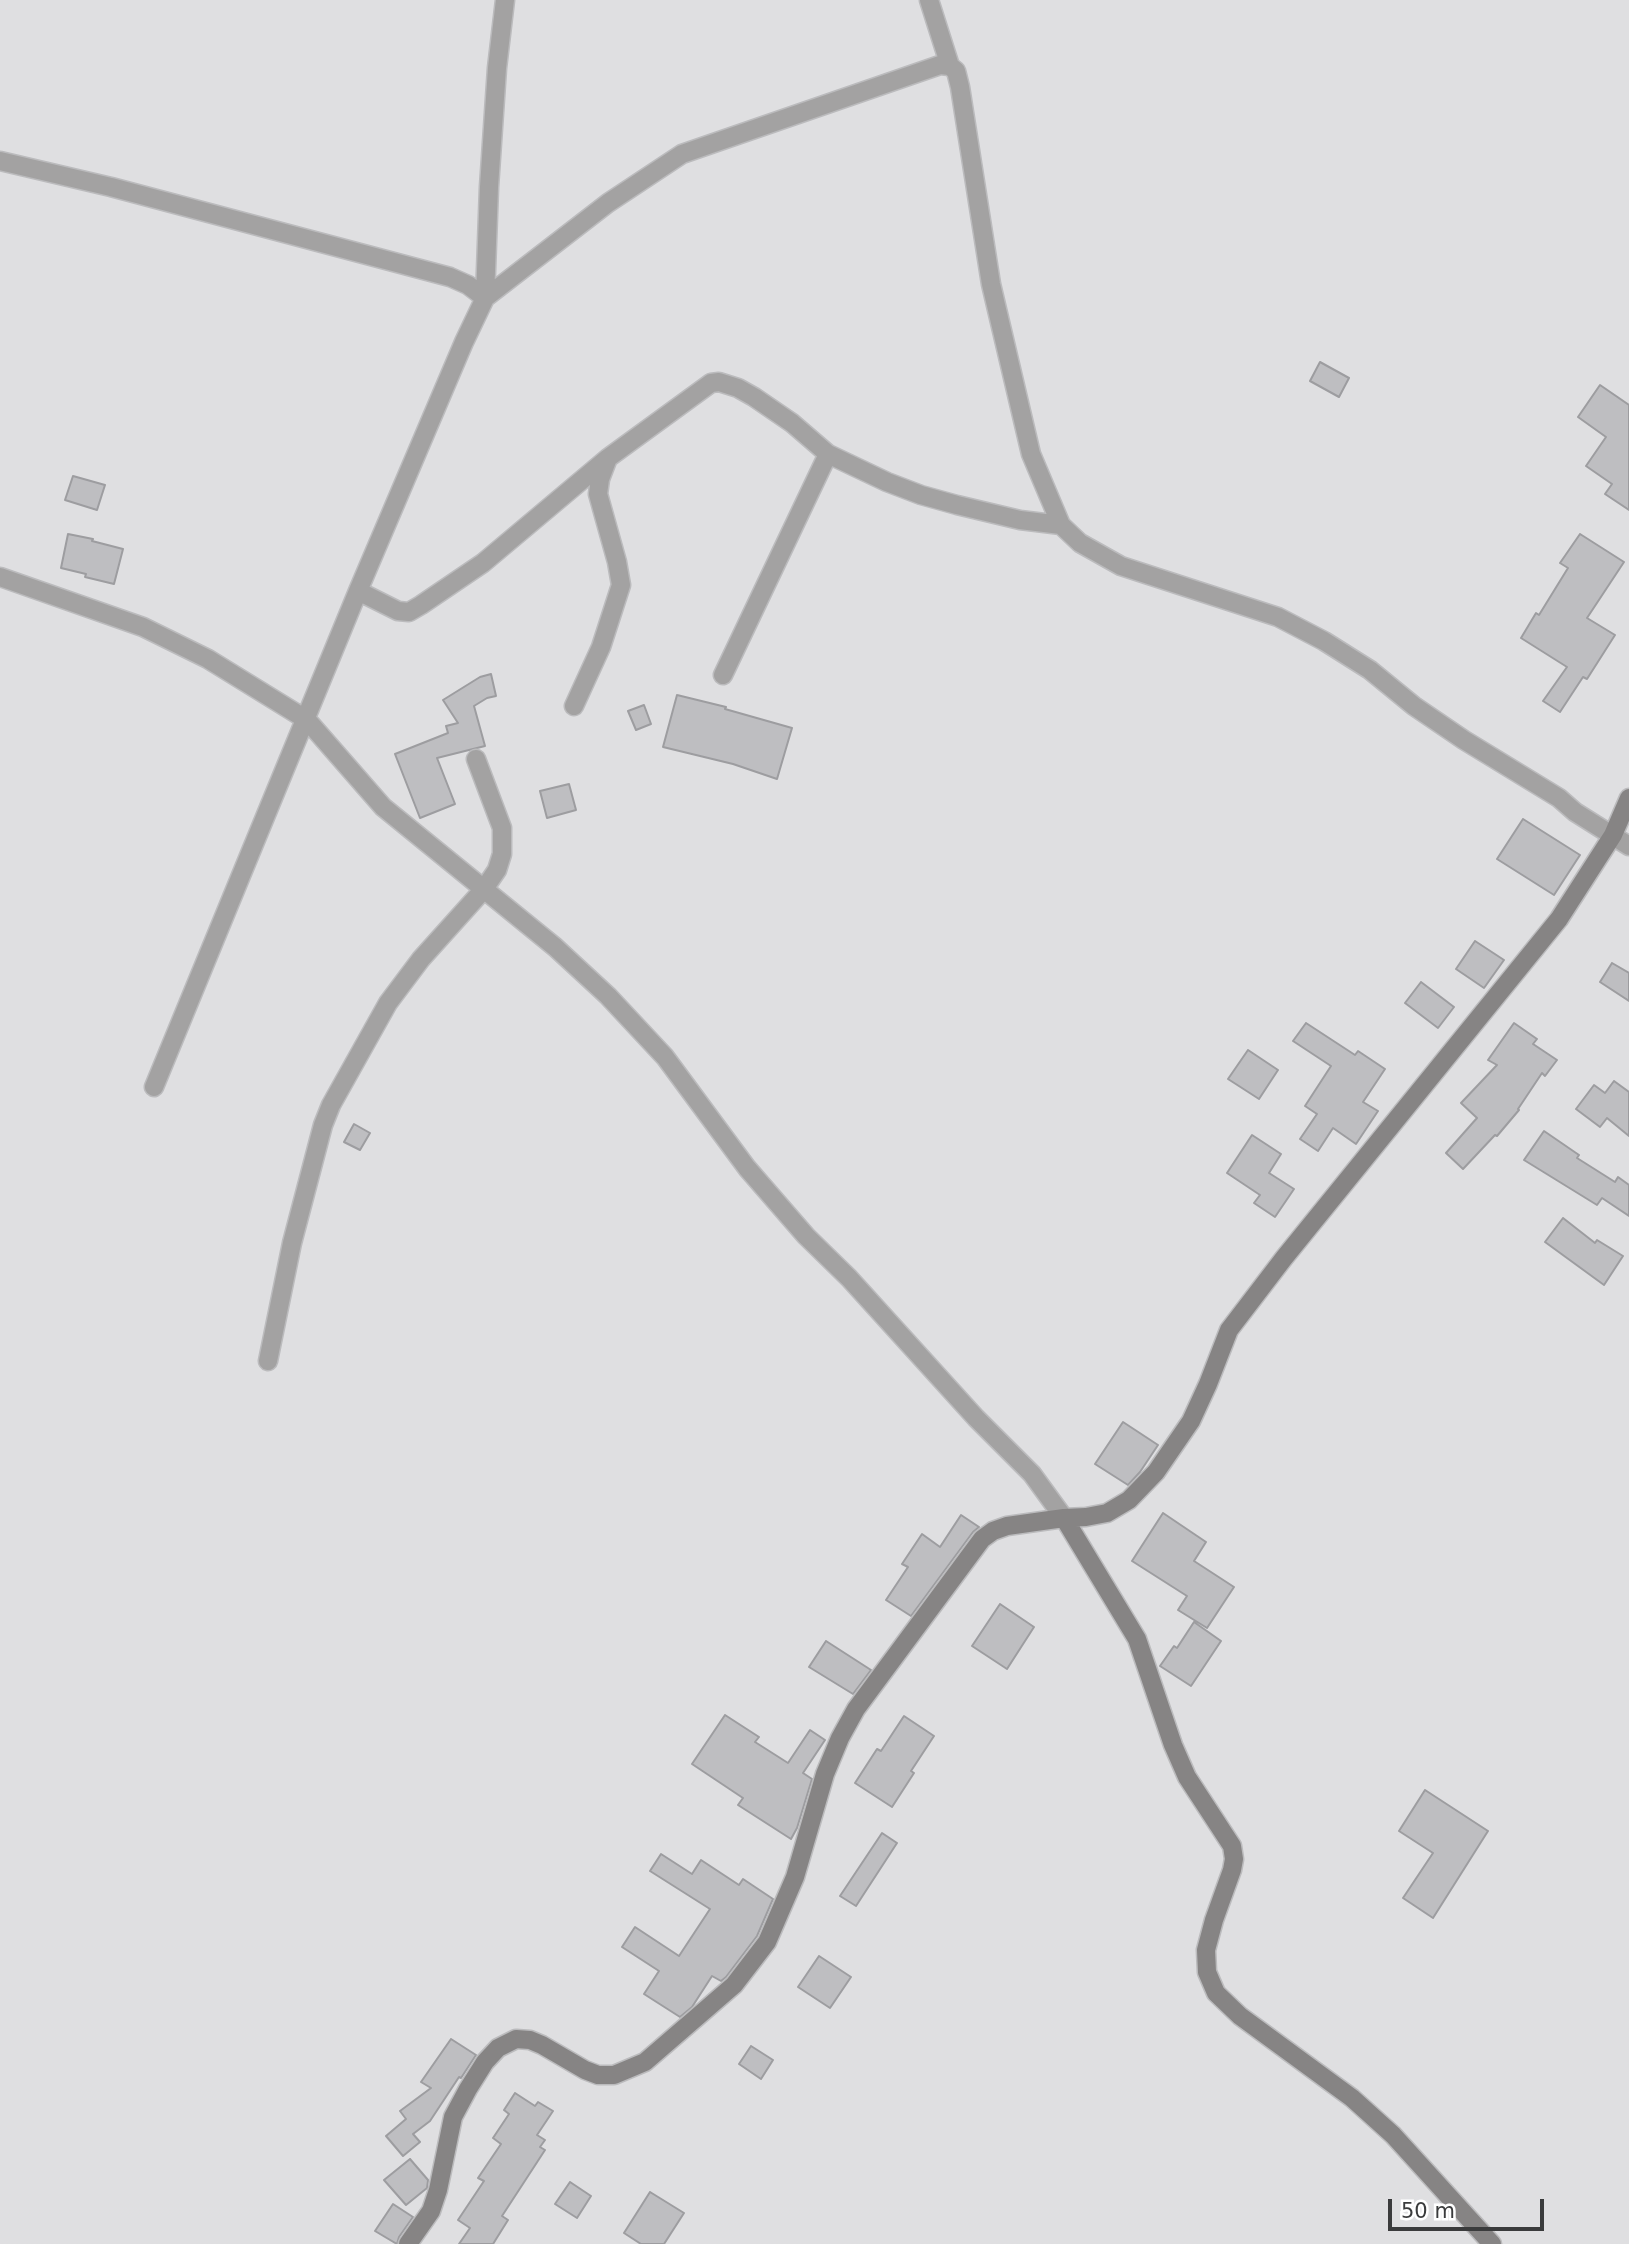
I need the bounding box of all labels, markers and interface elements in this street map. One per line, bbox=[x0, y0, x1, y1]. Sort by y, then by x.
scale bar bbox=[1391, 2184, 1547, 2228]
text: 50 m bbox=[1401, 2199, 1455, 2223]

